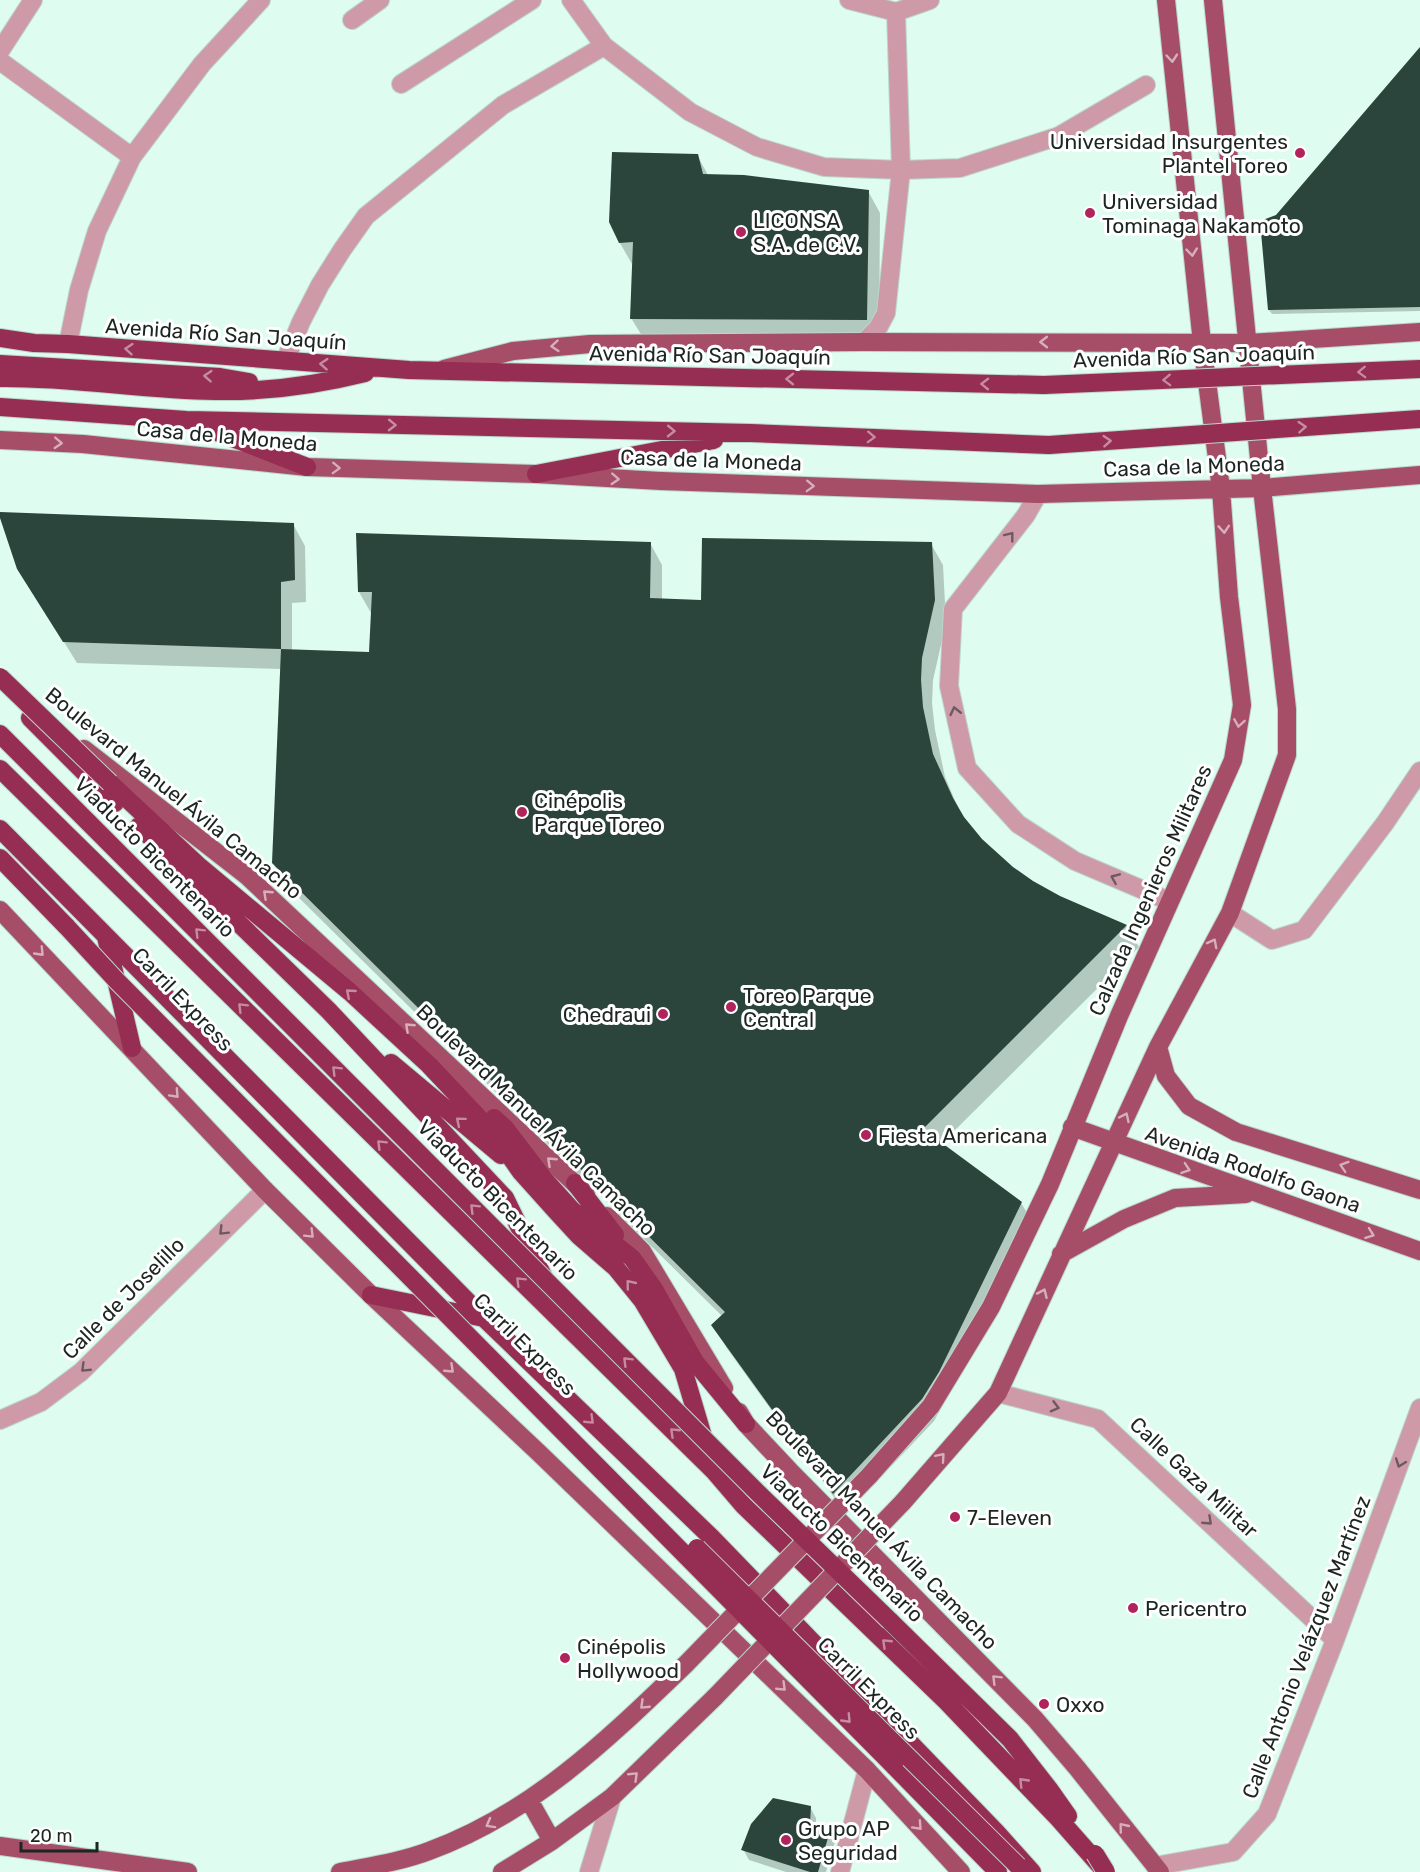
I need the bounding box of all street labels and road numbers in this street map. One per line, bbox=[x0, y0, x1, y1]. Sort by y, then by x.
street label: Avenida Río San Joaquín bbox=[104, 313, 348, 355]
street label: Avenida Río San Joaquín bbox=[1073, 339, 1315, 373]
street label: Avenida Río San Joaquín bbox=[589, 340, 831, 370]
street label: Casa de la Moneda bbox=[135, 416, 319, 456]
street label: Casa de la Moneda bbox=[620, 444, 802, 476]
street label: Casa de la Moneda bbox=[1103, 450, 1285, 482]
street label: Boulevard Manuel Ávila Camacho bbox=[41, 682, 307, 904]
street label: Calzada Ingenieros Militares bbox=[1083, 761, 1217, 1019]
street label: Viaducto Bicentenario bbox=[69, 771, 241, 943]
street label: Carril Express bbox=[127, 942, 239, 1056]
street label: Boulevard Manuel Ávila Camacho bbox=[411, 999, 661, 1241]
street label: Viaducto Bicentenario bbox=[412, 1114, 584, 1286]
street label: Avenida Rodolfo Gaona bbox=[1142, 1120, 1364, 1218]
street label: Calle de Joselillo bbox=[57, 1232, 189, 1364]
street label: Carril Express bbox=[469, 1288, 581, 1400]
street label: Boulevard Manuel Ávila Camacho bbox=[761, 1405, 1003, 1655]
street label: Calle Gaza Militar bbox=[1125, 1411, 1263, 1543]
street label: Viaducto Bicentenario bbox=[755, 1459, 929, 1627]
street label: Calle Antonio Velázquez Martínez bbox=[1237, 1492, 1375, 1802]
street label: Carril Express bbox=[813, 1632, 925, 1744]

